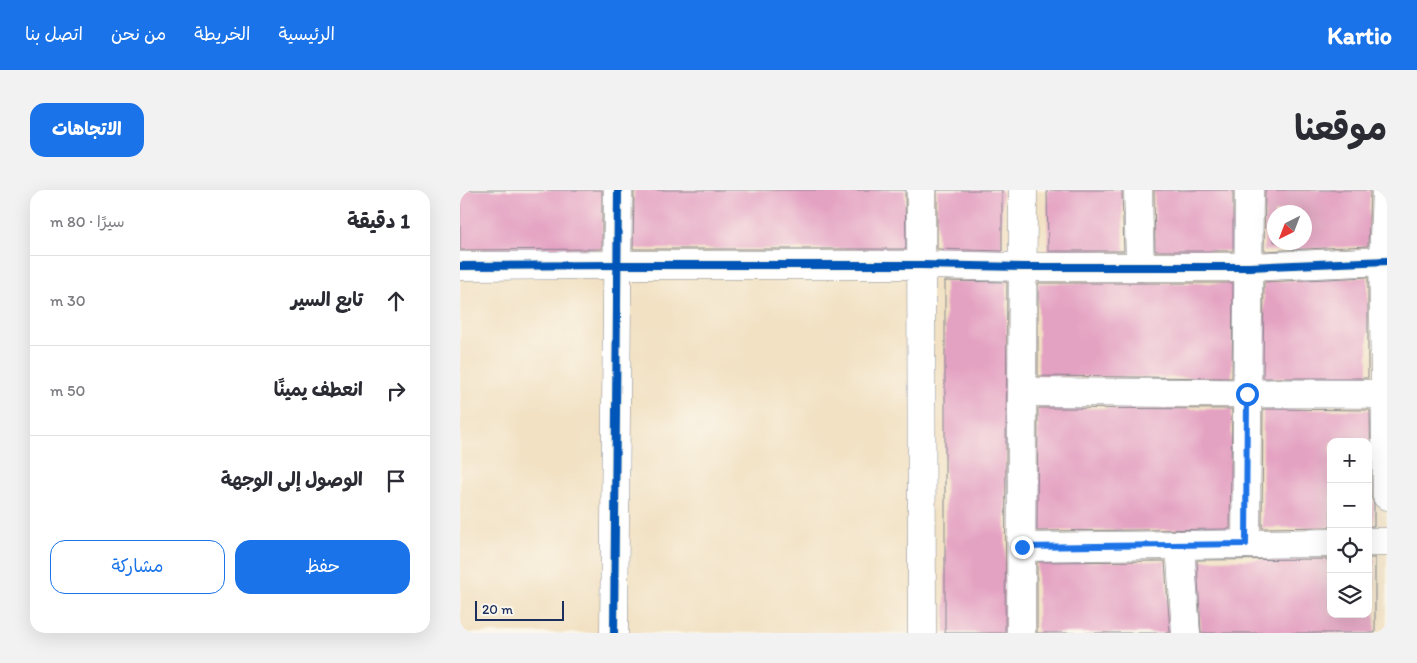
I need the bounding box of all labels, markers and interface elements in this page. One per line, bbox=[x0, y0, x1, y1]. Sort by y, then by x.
text: Kartio bbox=[1327, 21, 1392, 50]
text: اتصل بنا bbox=[25, 23, 83, 45]
text: من نحن bbox=[111, 23, 166, 45]
text: الخريطة bbox=[194, 23, 251, 45]
text: الرئيسية bbox=[279, 23, 335, 45]
button: الاتجاهات bbox=[30, 103, 144, 157]
text: موقعنا bbox=[1294, 107, 1387, 149]
north arrow bbox=[1267, 205, 1312, 250]
text: 1 دقيقة bbox=[347, 208, 410, 233]
text: سيرًا · 80 m bbox=[50, 212, 125, 231]
icon: ahead bbox=[382, 287, 410, 315]
text: تابع السير bbox=[291, 288, 363, 311]
text: 30 m bbox=[50, 291, 86, 310]
icon: right bbox=[382, 377, 410, 405]
text: انعطف يمينًا bbox=[274, 378, 363, 401]
text: 50 m bbox=[50, 381, 85, 400]
route start bbox=[1236, 383, 1259, 406]
map controls bbox=[1327, 438, 1372, 618]
button: + bbox=[1327, 438, 1372, 483]
icon: arrive bbox=[382, 467, 410, 495]
text: الوصول إلى الوجهة bbox=[221, 468, 363, 491]
button: − bbox=[1327, 483, 1372, 528]
button: locate bbox=[1327, 528, 1372, 573]
route end bbox=[1011, 536, 1034, 559]
button: مشاركة bbox=[50, 540, 225, 594]
button: حفظ bbox=[235, 540, 410, 594]
button: layers bbox=[1327, 573, 1372, 618]
scale bar bbox=[475, 598, 564, 621]
text: 20 m bbox=[482, 601, 513, 618]

